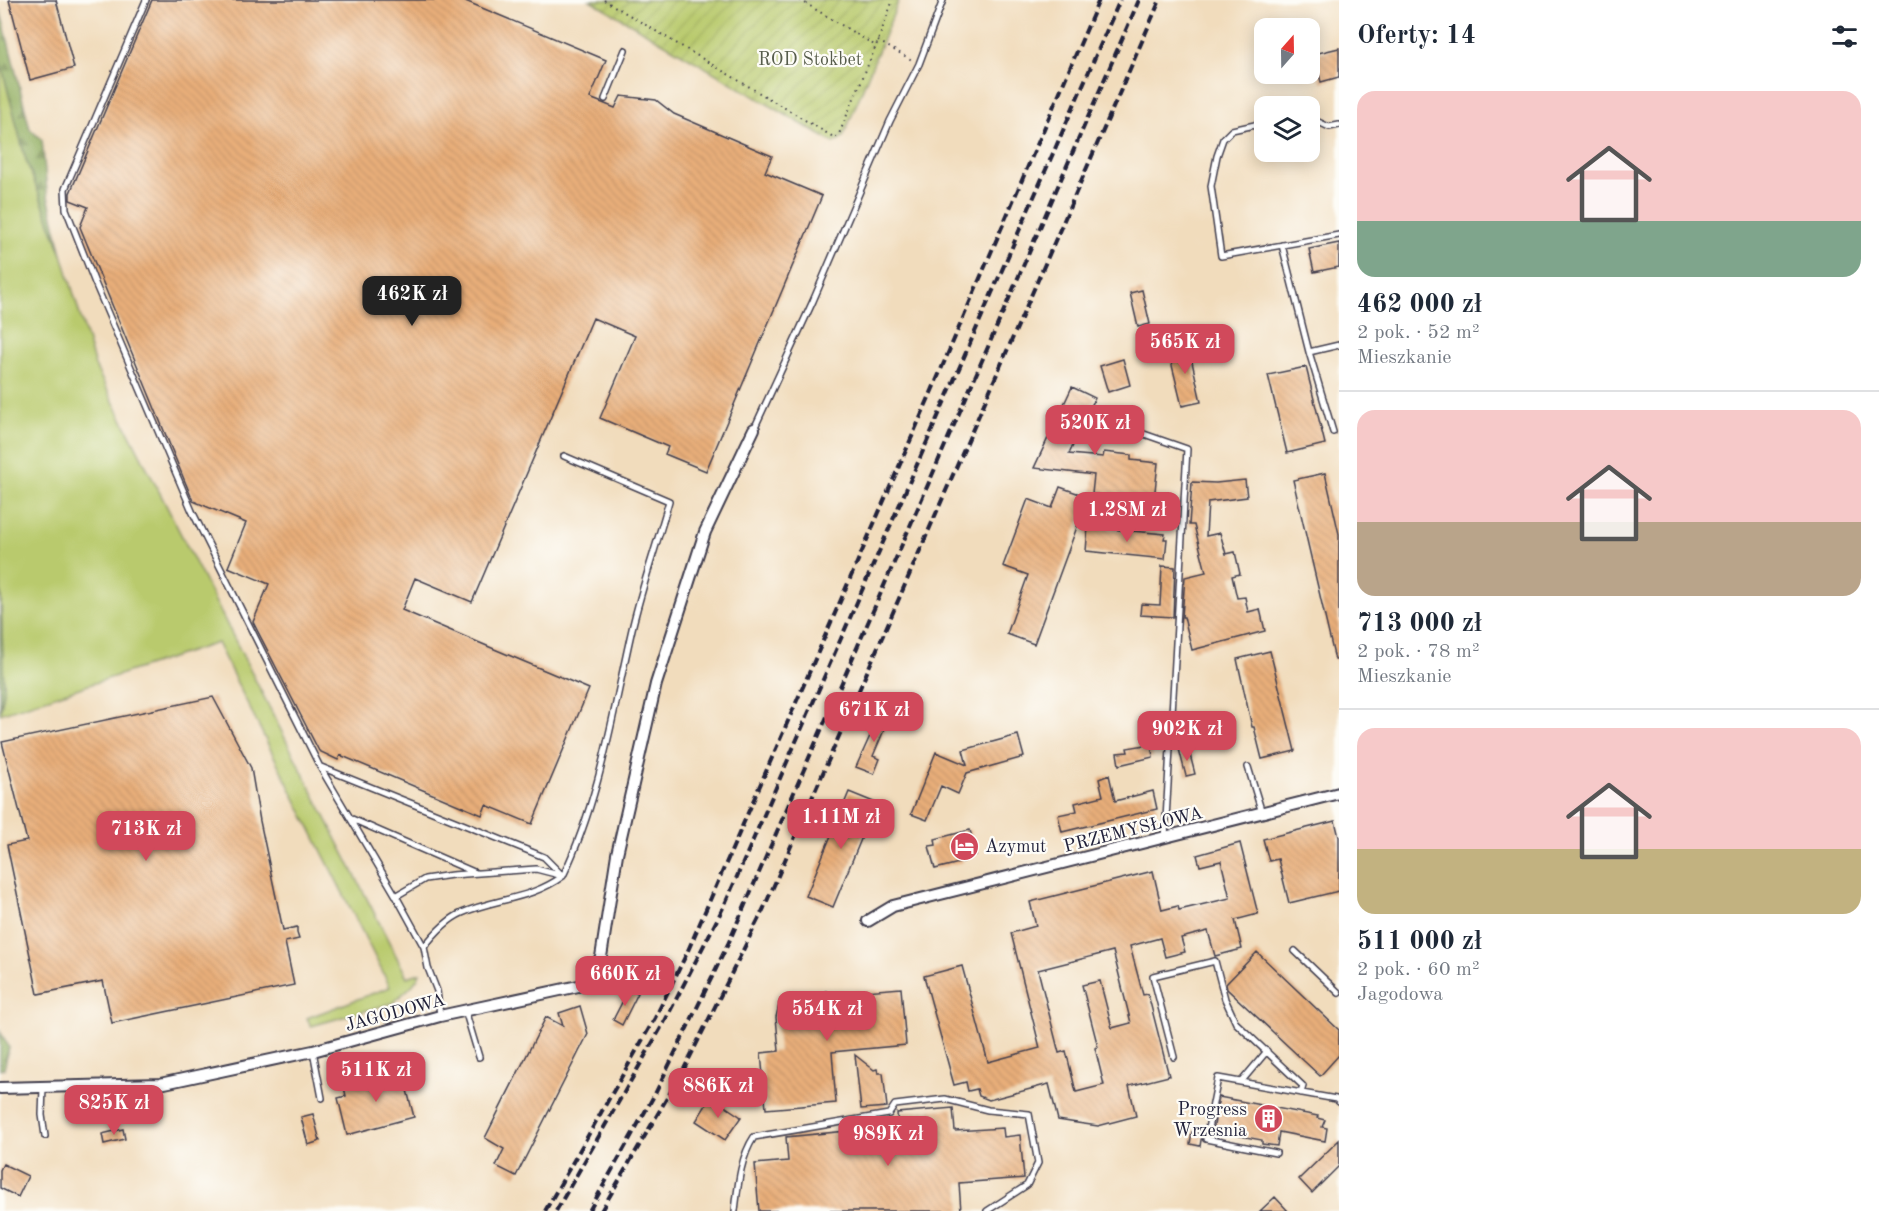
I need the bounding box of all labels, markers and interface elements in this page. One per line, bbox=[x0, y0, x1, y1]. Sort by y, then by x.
north arrow bbox=[1254, 18, 1320, 84]
map controls bbox=[1254, 18, 1320, 162]
icon: filters bbox=[1828, 20, 1861, 53]
text: Oferty: 14 bbox=[1357, 23, 1476, 49]
park label: ROD Stokbet bbox=[758, 51, 862, 69]
button: layers bbox=[1254, 96, 1320, 162]
icon: home bbox=[1555, 130, 1663, 238]
pin: 462K zł bbox=[357, 276, 467, 327]
text: 462K zł bbox=[376, 285, 448, 305]
text: 462 000 zł bbox=[1357, 292, 1482, 318]
text: 2 pok. · 52 m² bbox=[1357, 323, 1480, 343]
pin: 565K zł bbox=[1130, 324, 1240, 375]
text: 565K zł bbox=[1149, 333, 1221, 353]
text: Mieszkanie bbox=[1357, 348, 1452, 368]
pin: 520K zł bbox=[1040, 405, 1150, 456]
text: 520K zł bbox=[1059, 414, 1131, 434]
icon: home bbox=[1555, 449, 1663, 557]
pin: 1.28M zł bbox=[1065, 492, 1189, 543]
text: 1.28M zł bbox=[1087, 501, 1167, 521]
text: 713 000 zł bbox=[1357, 611, 1482, 637]
text: 2 pok. · 78 m² bbox=[1357, 642, 1480, 662]
text: Mieszkanie bbox=[1357, 667, 1452, 687]
pin: 671K zł bbox=[819, 692, 929, 743]
text: 671K zł bbox=[838, 701, 910, 721]
pin: 902K zł bbox=[1132, 711, 1242, 762]
text: 902K zł bbox=[1151, 720, 1223, 740]
icon: home bbox=[1555, 767, 1663, 875]
pin: 1.11M zł bbox=[779, 799, 903, 850]
street label: PRZEMYSŁOWA bbox=[1062, 804, 1205, 856]
text: 1.11M zł bbox=[801, 808, 881, 828]
pin: 713K zł bbox=[91, 811, 201, 862]
text: 713K zł bbox=[110, 820, 182, 840]
hotel icon: Azymut bbox=[948, 830, 980, 862]
place label: Azymut bbox=[985, 838, 1046, 856]
text: 511 000 zł bbox=[1357, 929, 1482, 955]
pin: 660K zł bbox=[570, 956, 680, 1007]
text: 2 pok. · 60 m² bbox=[1357, 960, 1480, 980]
text: 660K zł bbox=[589, 965, 661, 985]
text: Jagodowa bbox=[1357, 985, 1443, 1005]
street label: JAGODOWA bbox=[343, 991, 447, 1035]
pin: 554K zł bbox=[772, 991, 882, 1042]
text: 554K zł bbox=[791, 1000, 863, 1020]
pin: 511K zł bbox=[321, 1052, 431, 1103]
text: 511K zł bbox=[340, 1061, 412, 1081]
pin: 886K zł bbox=[663, 1068, 773, 1119]
text: 886K zł bbox=[682, 1077, 754, 1097]
pin: 825K zł bbox=[59, 1085, 169, 1136]
text: 825K zł bbox=[78, 1094, 150, 1114]
place label: Progress Wrzesnia bbox=[1173, 1101, 1247, 1140]
building icon: Progress Wrzesnia bbox=[1252, 1103, 1284, 1135]
pin: 989K zł bbox=[833, 1116, 943, 1167]
text: 989K zł bbox=[852, 1125, 924, 1145]

